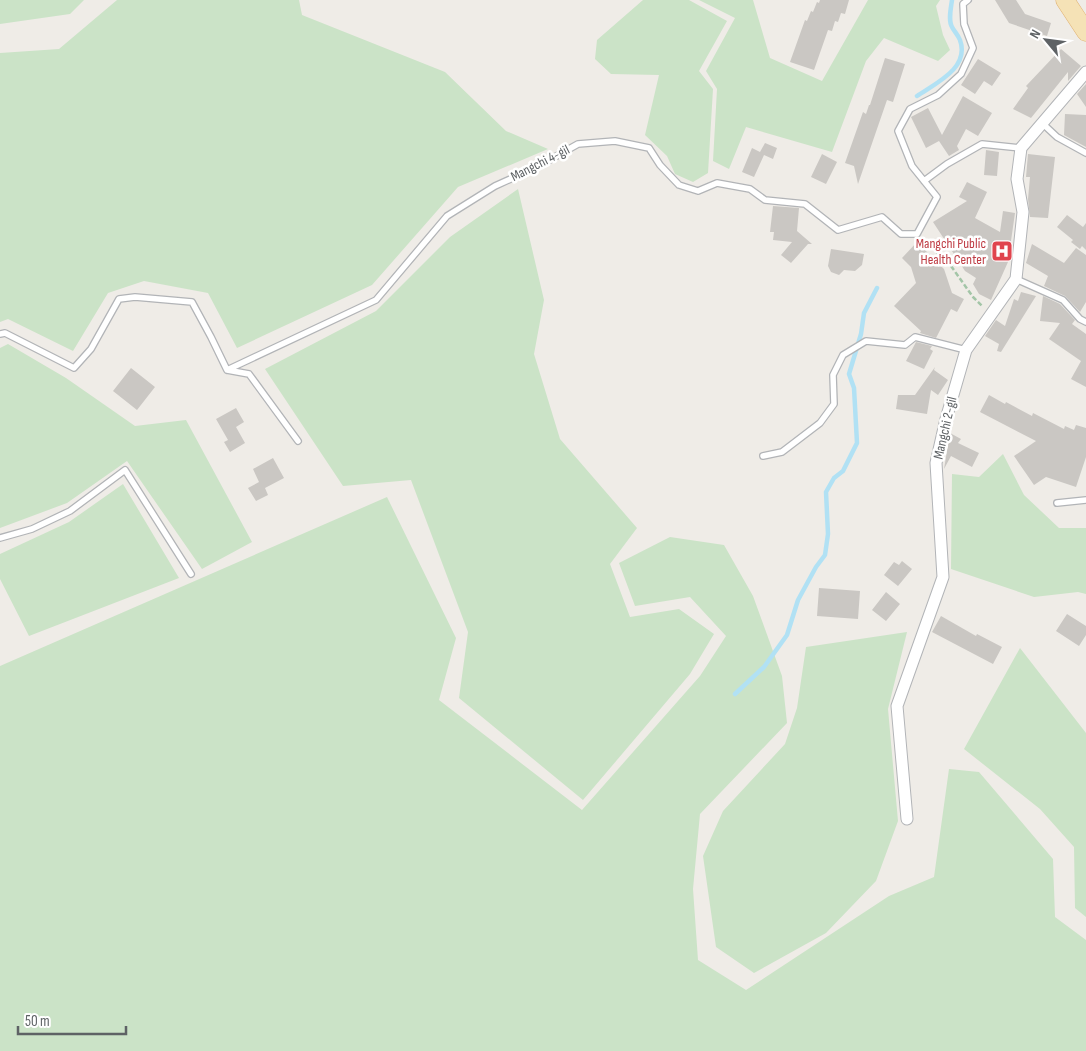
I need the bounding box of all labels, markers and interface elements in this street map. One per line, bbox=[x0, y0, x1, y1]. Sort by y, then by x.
north arrow bbox=[1021, 15, 1071, 65]
text: N bbox=[1026, 27, 1044, 41]
street label: Mangchi 4-gil bbox=[508, 141, 572, 185]
place label: Mangchi Public Health Center bbox=[916, 235, 986, 268]
hospital icon: Mangchi Public Health Center bbox=[990, 239, 1014, 263]
street label: Mangchi 2-gil bbox=[930, 395, 960, 461]
scale bar bbox=[18, 1004, 125, 1036]
text: 50 m bbox=[25, 1012, 50, 1031]

